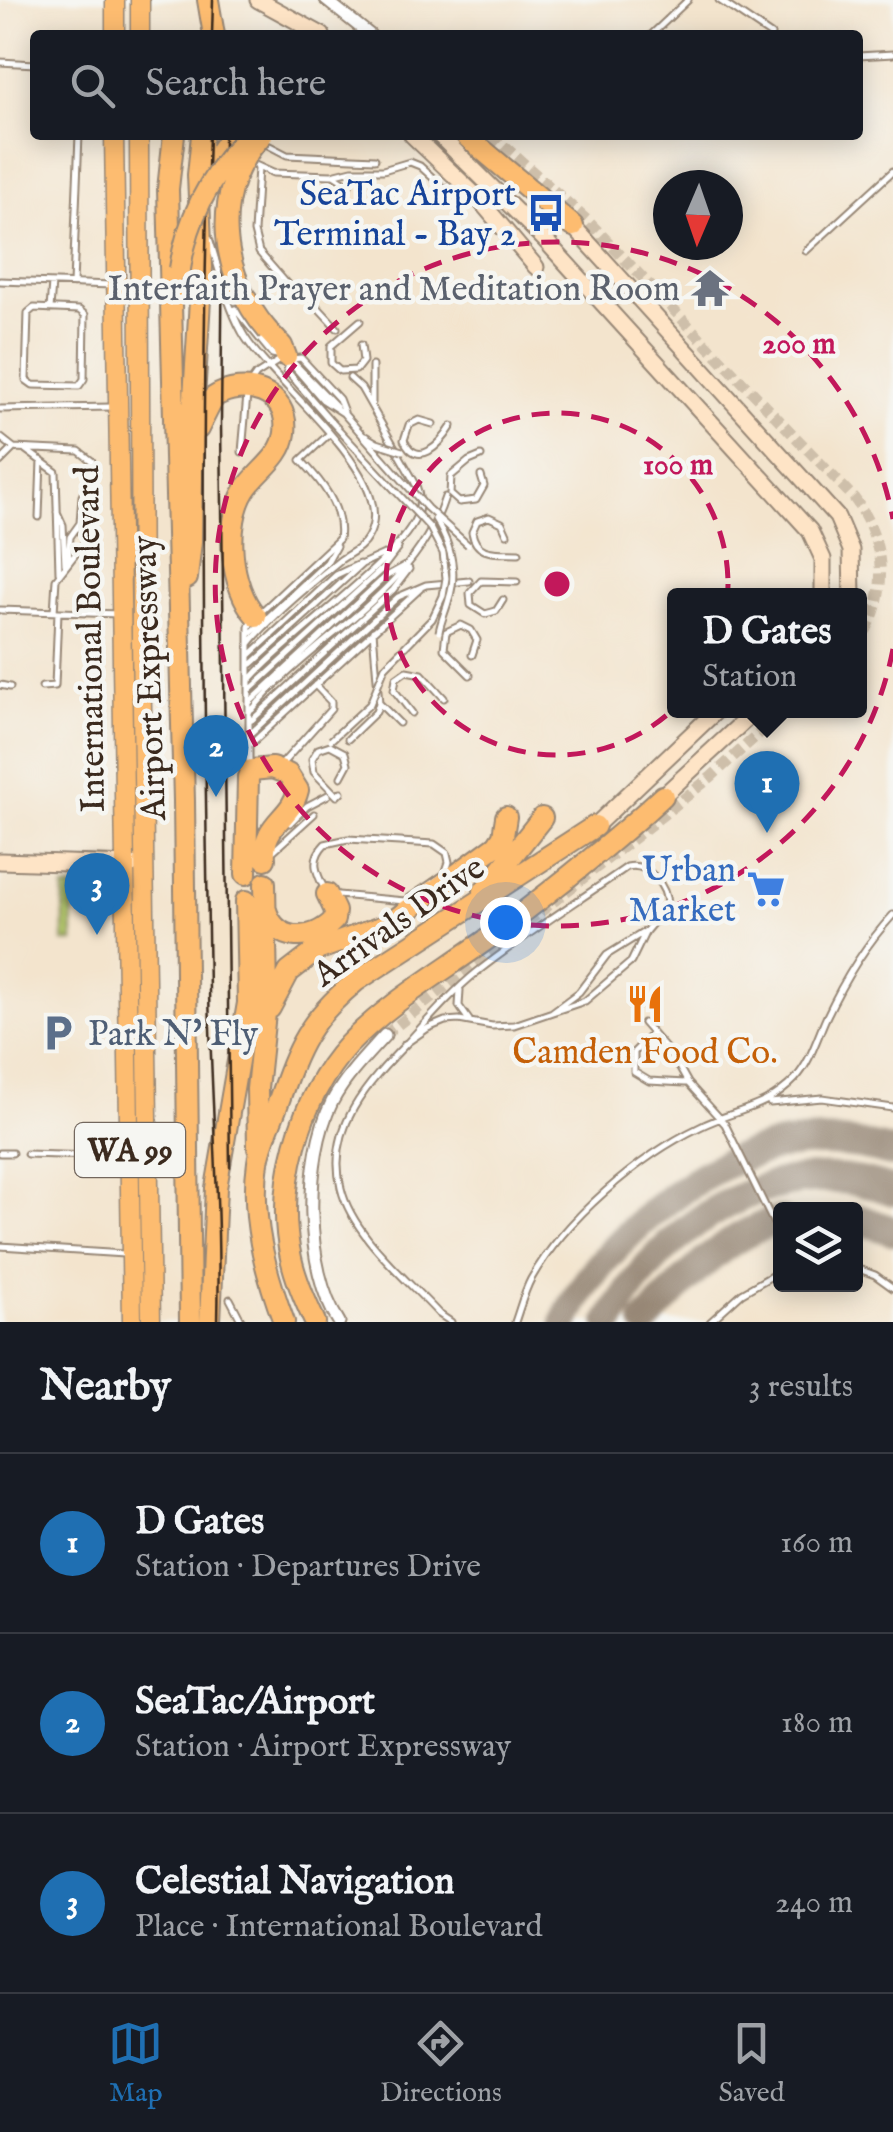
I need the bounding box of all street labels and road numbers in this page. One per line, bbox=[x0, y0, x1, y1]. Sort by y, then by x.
street label: International Boulevard bbox=[66, 465, 117, 813]
street label: Airport Expressway bbox=[123, 534, 178, 822]
street label: Arrivals Drive bbox=[304, 846, 494, 998]
road number: WA 99 bbox=[75, 1123, 185, 1177]

